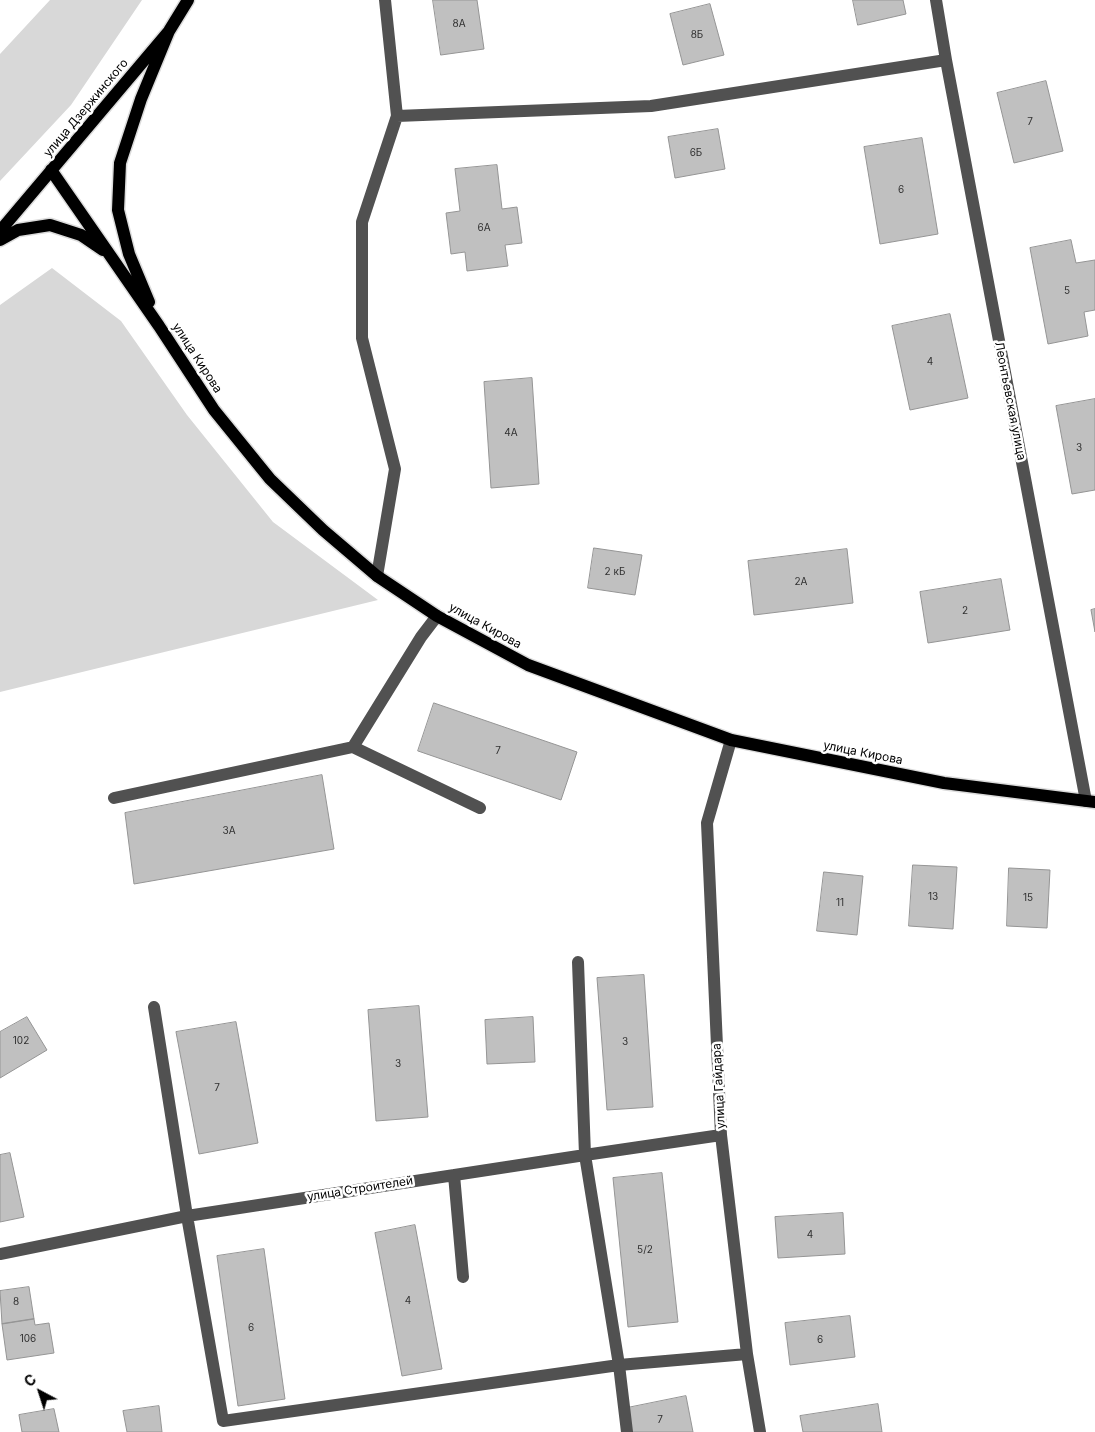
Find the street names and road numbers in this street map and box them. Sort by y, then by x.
street label: улица Дзержинского [41,56,131,160]
street label: улица Кирова [169,320,225,396]
street label: Леонтьевская улица [991,340,1029,462]
street label: улица Кирова [446,600,524,652]
street label: улица Кирова [822,738,904,768]
street label: улица Гайдара [710,1043,728,1129]
street label: улица Строителей [306,1174,414,1204]

